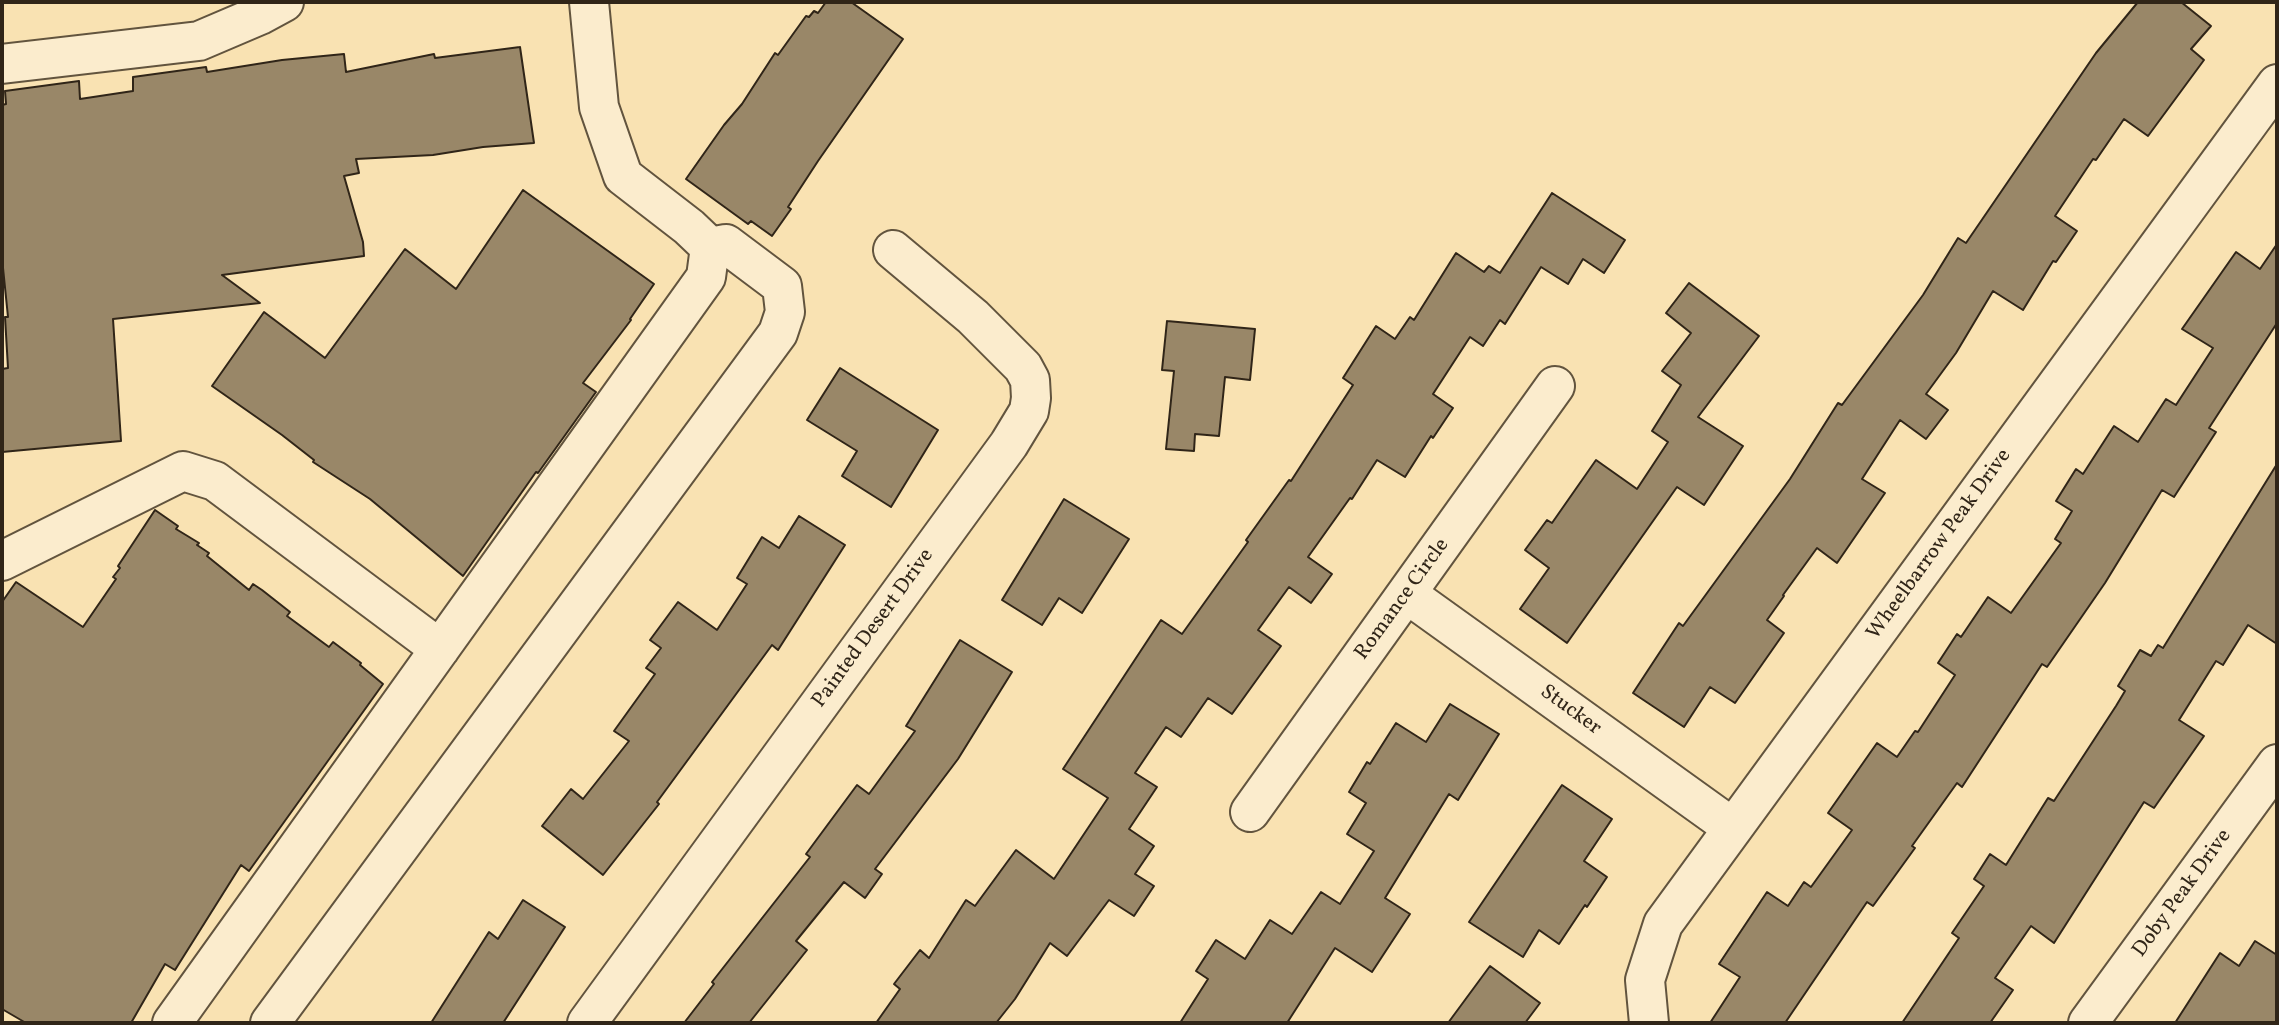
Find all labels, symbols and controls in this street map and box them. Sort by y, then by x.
street label: Wheelbarrow Peak Drive [1862,445,2018,645]
street label: Romance Circle [1350,534,1456,666]
street label: Painted Desert Drive [808,545,940,713]
street label: Stucker [1534,680,1606,742]
street label: Doby Peak Drive [2128,825,2238,963]

